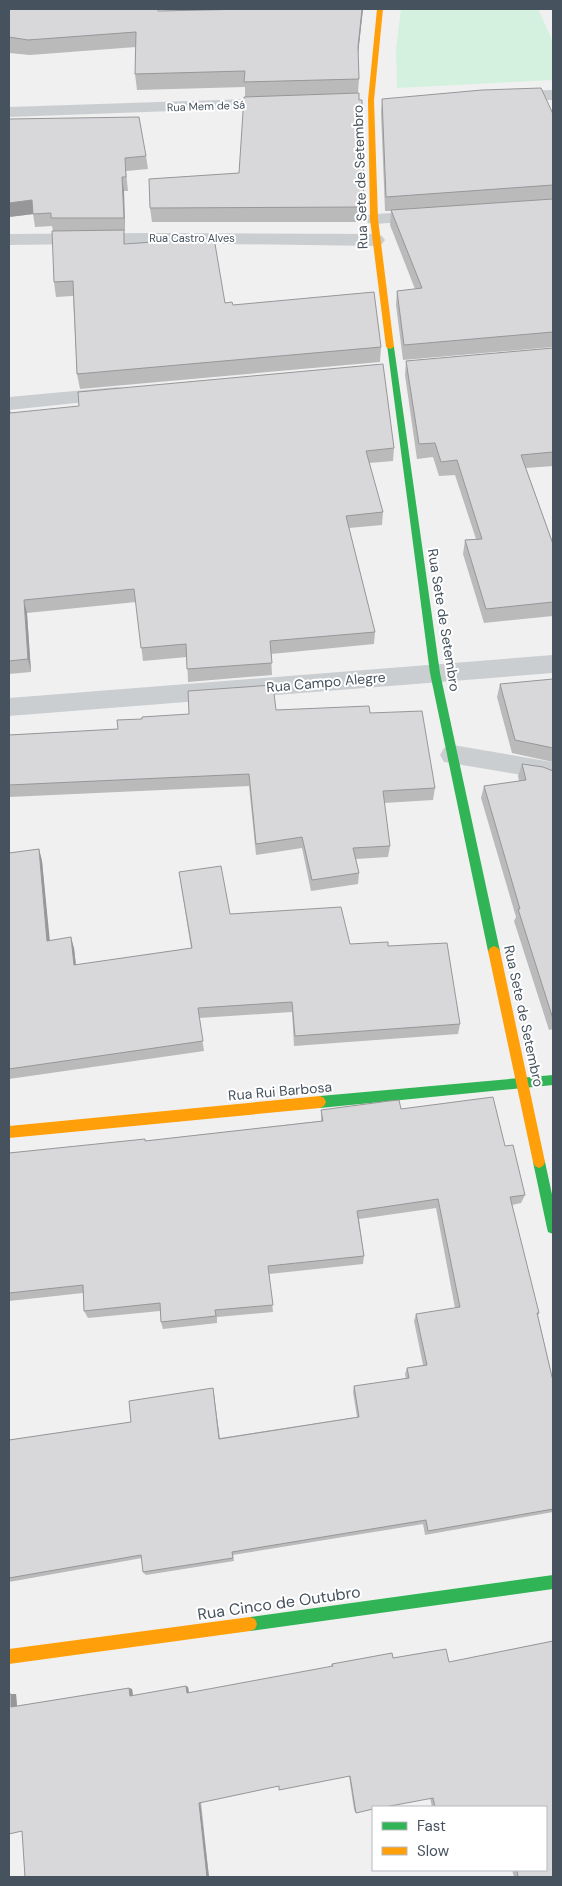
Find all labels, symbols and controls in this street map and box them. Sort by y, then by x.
street label: Rua Mem de Sá [167,98,245,114]
street label: Rua Sete de Setembro [348,104,372,250]
street label: Rua Castro Alves [149,231,235,245]
street label: Rua Sete de Setembro [424,547,464,693]
street label: Rua Campo Alegre [266,668,386,696]
street label: Rua Sete de Setembro [500,943,548,1089]
street label: Rua Rui Barbosa [227,1077,333,1105]
street label: Rua Cinco de Outubro [196,1581,362,1625]
legend [372,1806,547,1871]
text: Fast [417,1816,446,1836]
text: Slow [417,1841,450,1861]

